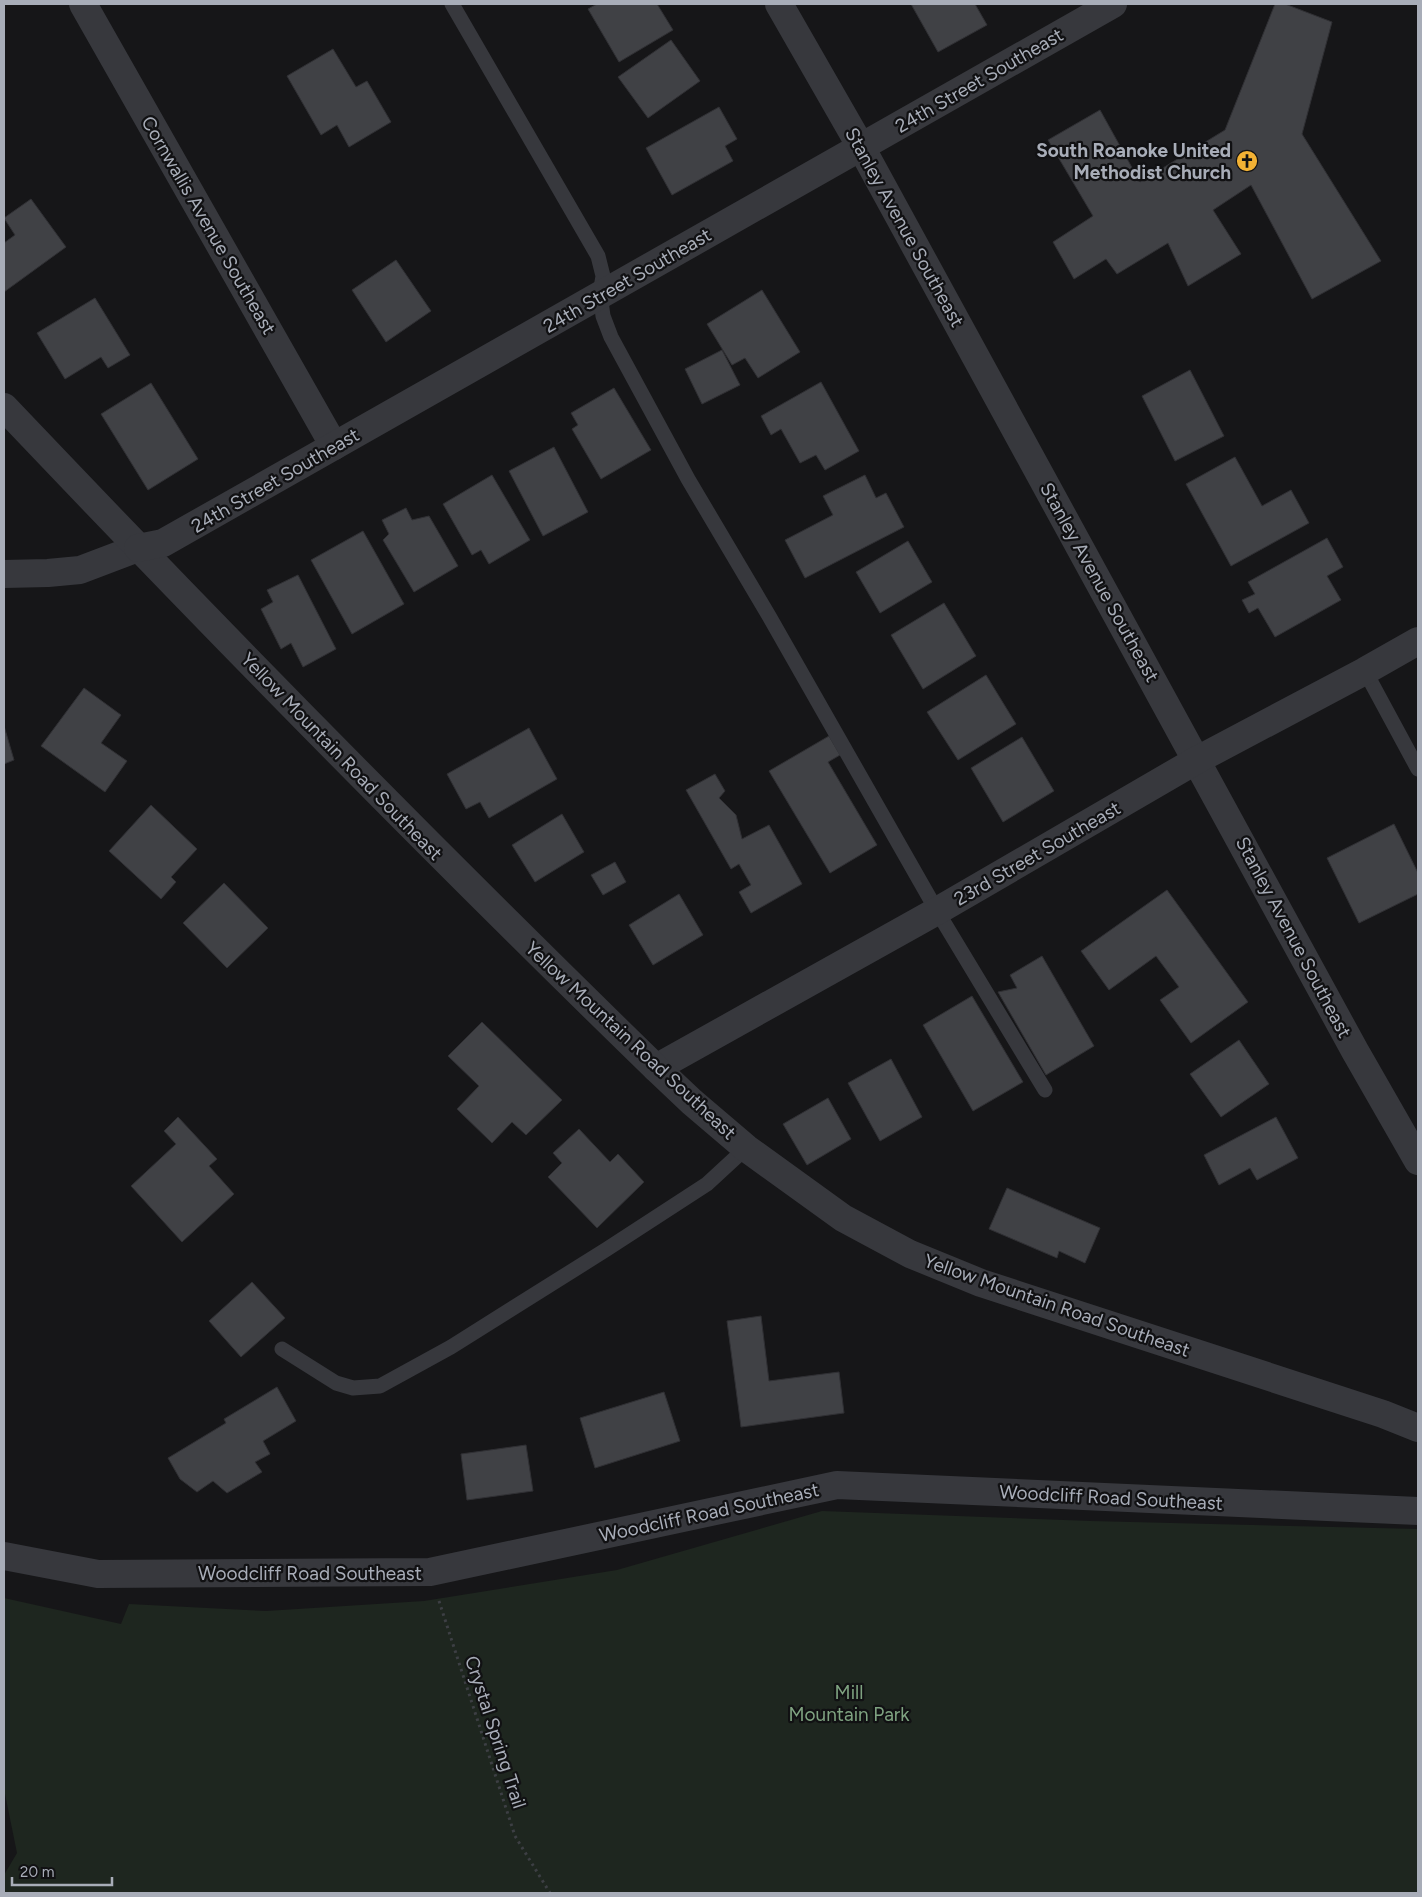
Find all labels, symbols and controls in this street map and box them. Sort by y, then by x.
street label: 24th Street Southeast [891,23,1067,138]
street label: Cornwallis Avenue Southeast [137,112,281,339]
street label: Stanley Avenue Southeast [840,124,969,331]
place label: South Roanoke United Methodist Church [1036,139,1231,184]
church icon: South Roanoke United Methodist Church [1235,149,1259,173]
street label: 24th Street Southeast [539,223,715,338]
street label: 24th Street Southeast [187,423,363,538]
street label: Stanley Avenue Southeast [1035,479,1164,686]
street label: Yellow Mountain Road Southeast [236,648,447,865]
street label: 23rd Street Southeast [950,796,1125,910]
street label: Stanley Avenue Southeast [1231,833,1356,1042]
street label: Yellow Mountain Road Southeast [520,937,741,1144]
street label: Yellow Mountain Road Southeast [921,1249,1193,1362]
street label: Woodcliff Road Southeast [597,1478,821,1547]
street label: Woodcliff Road Southeast [999,1480,1223,1515]
street label: Woodcliff Road Southeast [198,1562,422,1585]
street label: Crystal Spring Trail [460,1653,531,1811]
park label: Mill Mountain Park [789,1681,910,1726]
scale bar [12,1854,112,1886]
text: 20 m [20,1863,54,1881]

